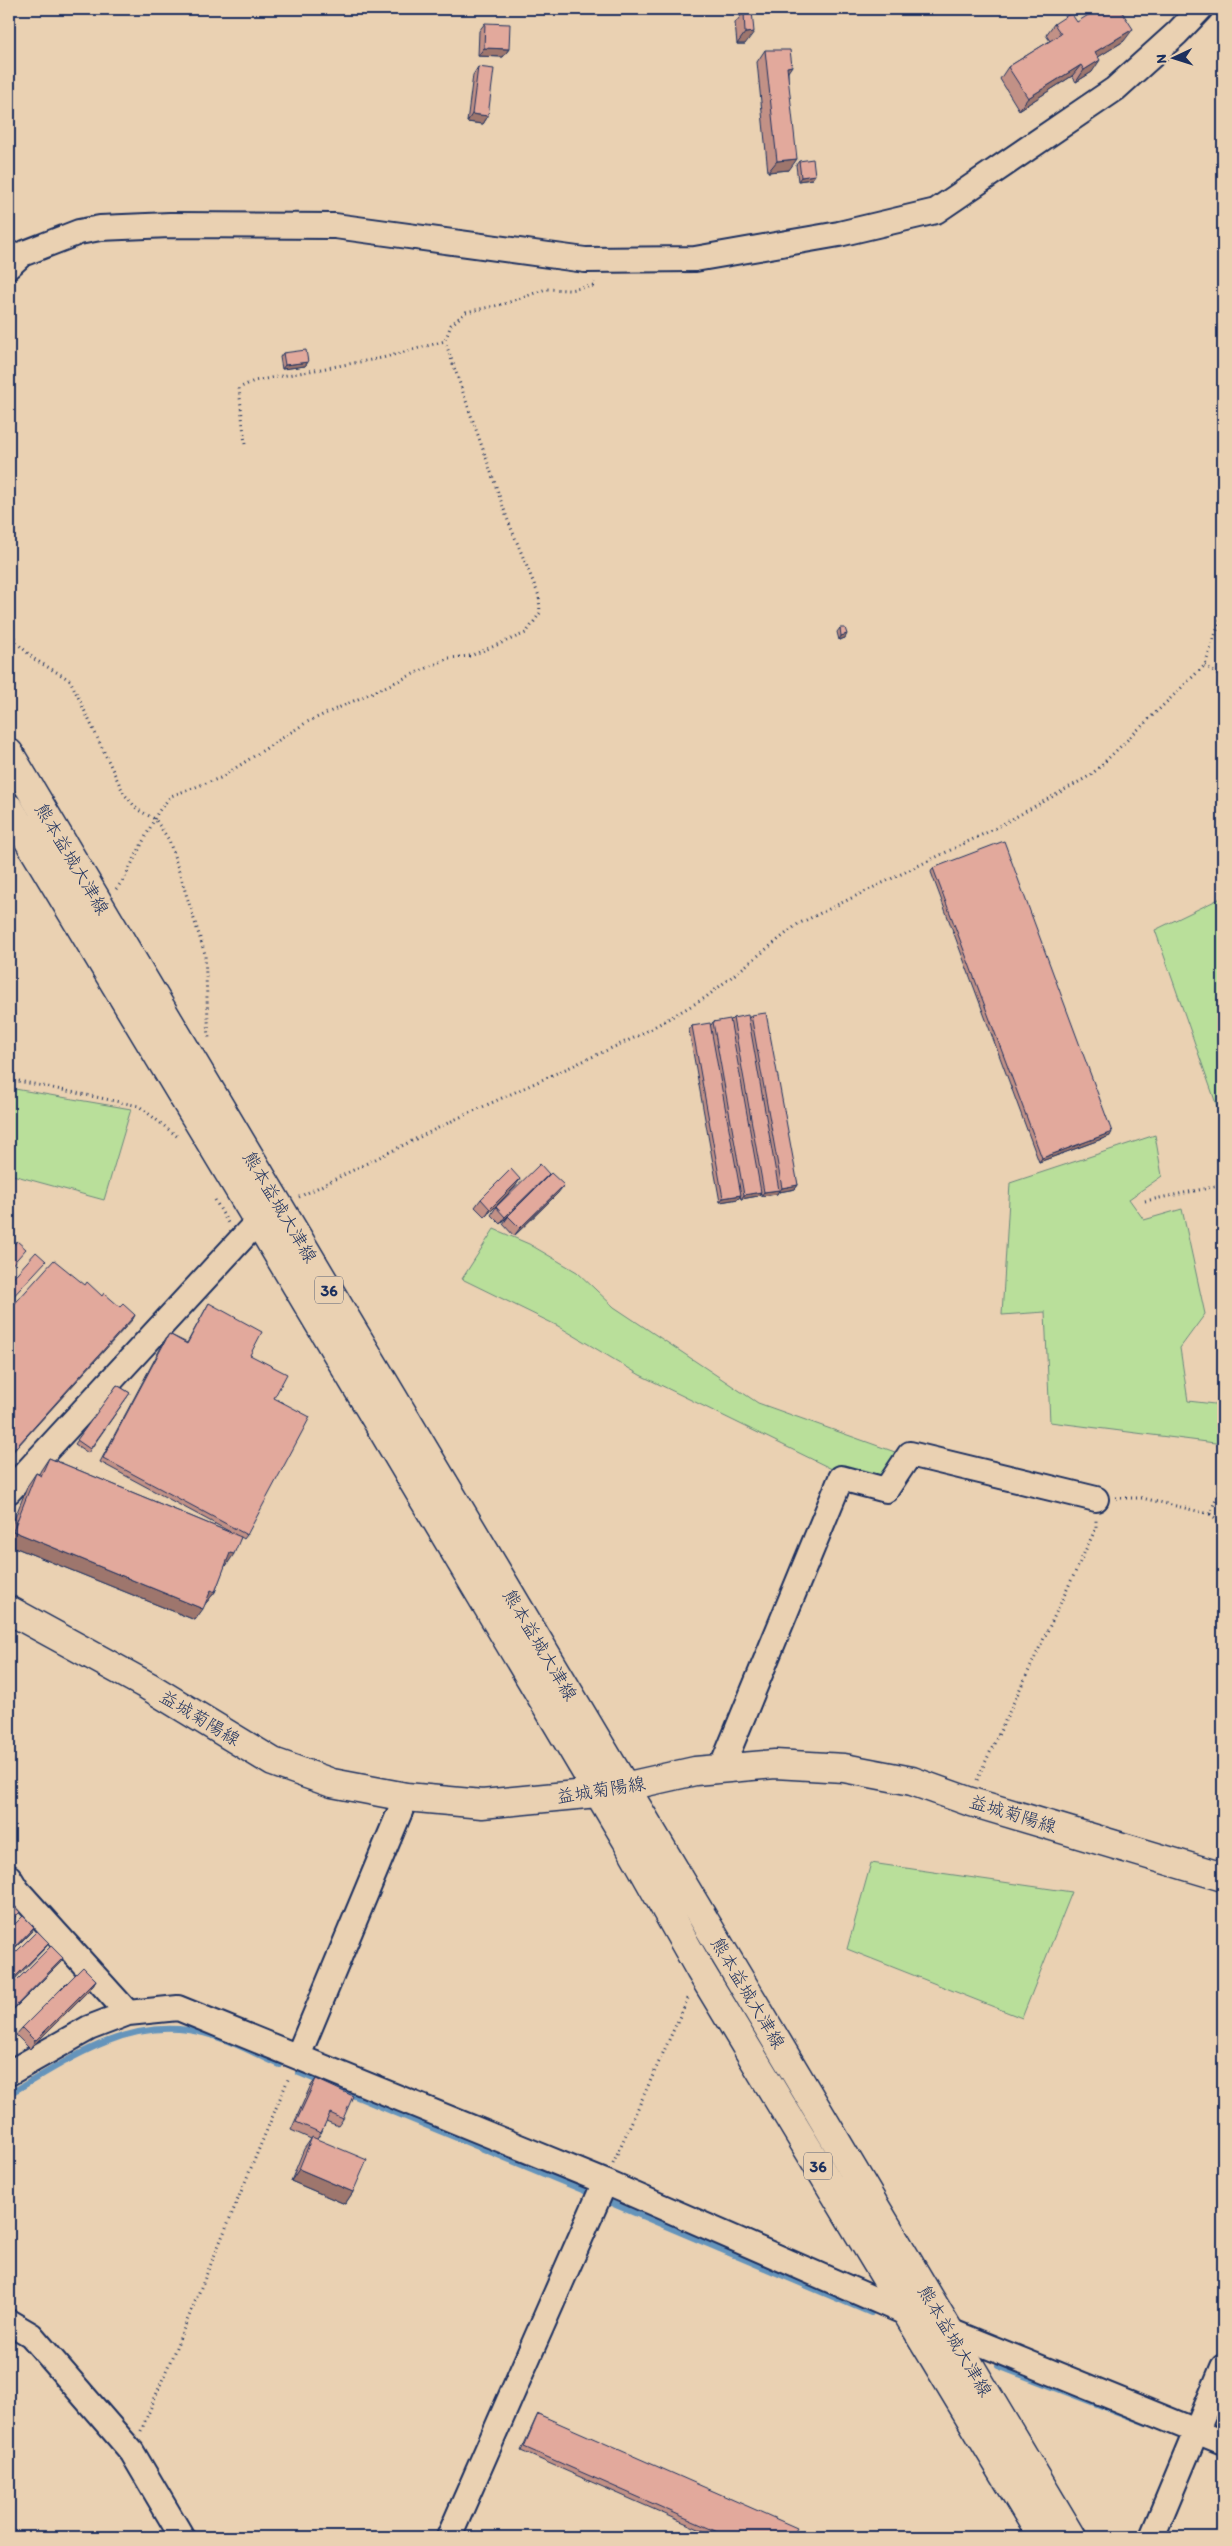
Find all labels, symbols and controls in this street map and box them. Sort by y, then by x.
north arrow [1150,32,1200,82]
text: N [1153,54,1170,64]
street label: 熊本益城大津線 [30,799,114,919]
street label: 熊本益城大津線 [238,1147,322,1267]
road number: 36 [315,1276,343,1304]
street label: 熊本益城大津線 [498,1585,582,1705]
street label: 益城菊陽線 [156,1685,244,1751]
street label: 益城菊陽線 [555,1772,647,1808]
street label: 益城菊陽線 [967,1790,1059,1838]
street label: 熊本益城大津線 [706,1933,790,2053]
road number: 36 [804,2152,832,2180]
street label: 熊本益城大津線 [913,2281,997,2401]

